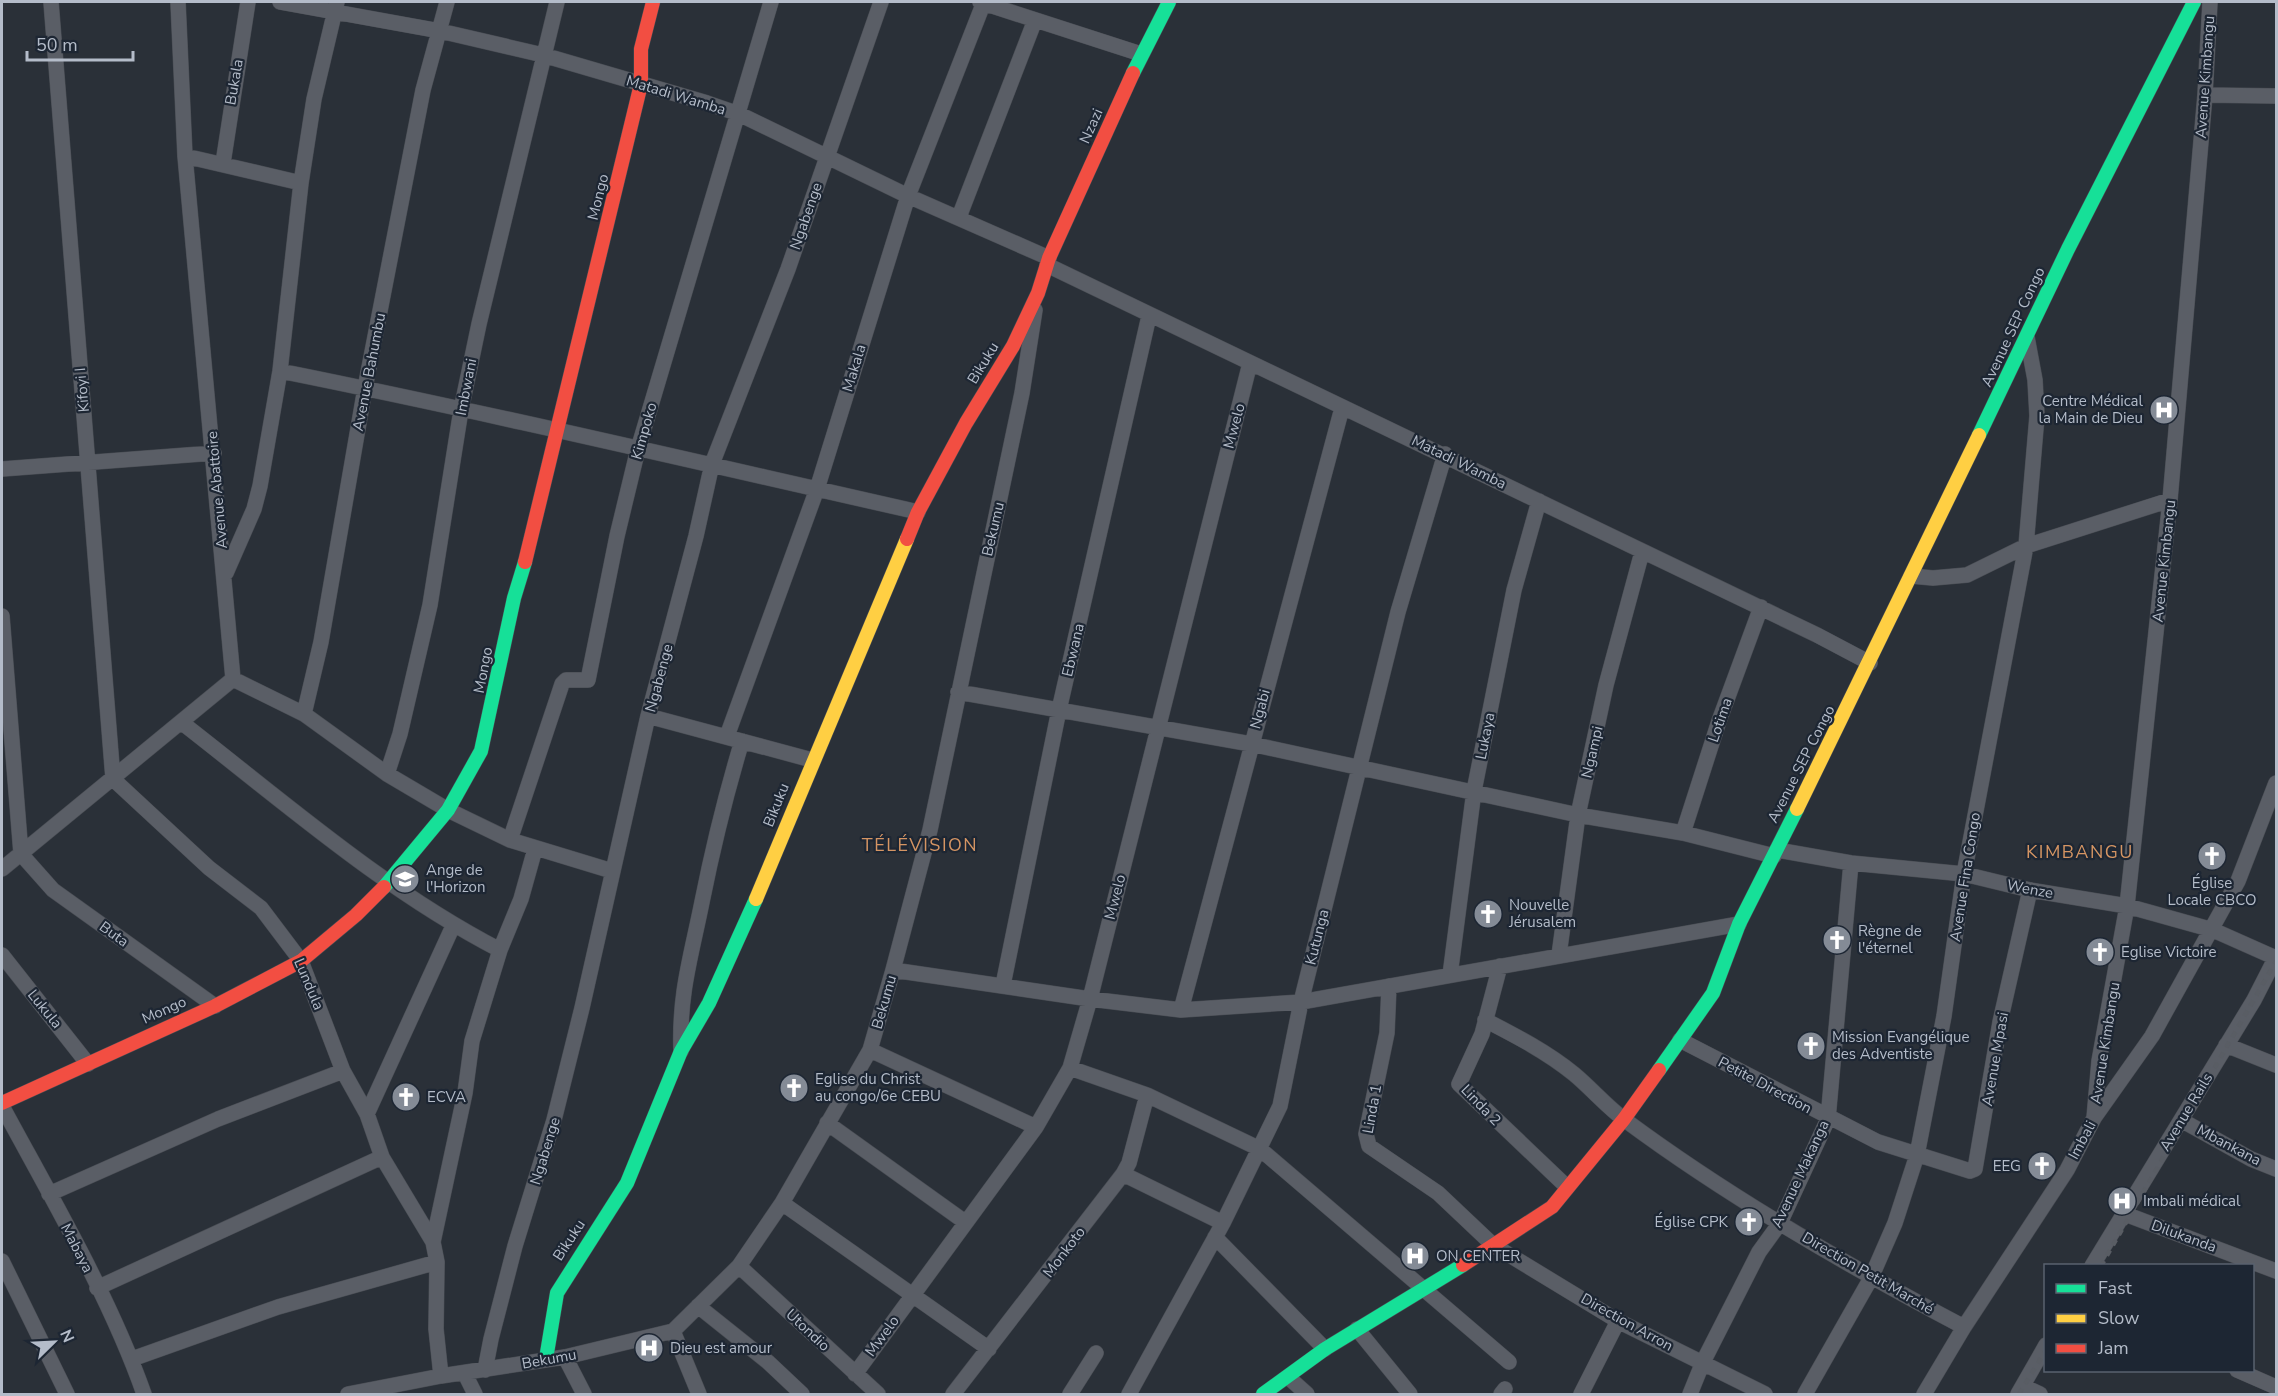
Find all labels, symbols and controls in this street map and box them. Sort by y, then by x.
street label: Avenue Kimbangu [2191,15,2219,139]
scale bar [27,24,134,62]
text: 50 m [36,33,78,57]
street label: Bukala [220,57,248,107]
street label: Matadi Wamba [624,70,728,120]
street label: Nzazi [1074,105,1108,147]
street label: Mongo [583,172,613,222]
street label: Ngabenge [785,180,827,252]
street label: Avenue SEP Congo [1977,264,2049,390]
street label: Avenue Bahumbu [348,311,390,433]
street label: Bikuku [963,338,1003,388]
street label: Makala [837,342,871,394]
street label: Imbwani [451,357,481,417]
street label: Kifoyi I [70,367,94,413]
place label: Centre Médical la Main de Dieu [2039,391,2144,428]
hospital icon: Centre Médical la Main de Dieu [2148,394,2180,426]
street label: Kimpoko [626,400,662,462]
street label: Mwelo [1218,401,1250,451]
street label: Avenue Abattoire [202,430,232,550]
street label: Matadi Wamba [1408,430,1510,494]
street label: Avenue Kimbangu [2148,499,2180,623]
street label: Bekumu [977,500,1009,558]
street label: Ebwana [1057,621,1089,679]
street label: Ngabenge [640,642,678,714]
street label: Mongo [469,645,497,695]
street label: Ngabi [1245,687,1275,731]
street label: Lotima [1703,695,1737,745]
street label: Avenue SEP Congo [1763,702,1839,826]
street label: Lukaya [1471,711,1499,761]
street label: Ngampi [1576,724,1608,780]
street label: Bikuku [758,780,794,830]
street label: Avenue Fina Congo [1945,811,1985,943]
district label: TÉLÉVISION [862,833,978,857]
district label: KIMBANGU [2026,840,2134,864]
church icon: Église Locale CBCO [2196,840,2228,872]
place label: Ange de l'Horizon [426,860,485,897]
school or university icon: Ange de l'Horizon [389,863,421,895]
street label: Mwelo [1100,872,1130,922]
place label: Église Locale CBCO [2168,873,2256,910]
street label: Wenze [2005,875,2055,903]
place label: Nouvelle Jérusalem [1508,895,1576,932]
church icon: Nouvelle Jérusalem [1472,898,1504,930]
street label: Kutunga [1300,907,1334,967]
street label: Buta [95,917,133,951]
place label: Règne de l'éternel [1858,921,1922,958]
church icon: Règne de l'éternel [1821,924,1853,956]
church icon: Eglise Victoire [2084,936,2116,968]
place label: Eglise Victoire [2121,942,2216,962]
street label: Lundula [289,955,329,1013]
street label: Bekumu [867,973,901,1031]
street label: Avenue Kimbangu [2085,981,2125,1105]
street label: Lukula [23,985,67,1033]
street label: Mongo [139,991,189,1029]
street label: Avenue Mpasi [1977,1010,2013,1108]
place label: Mission Evangélique des Adventiste [1832,1027,1969,1064]
church icon: Mission Evangélique des Adventiste [1795,1030,1827,1062]
street label: Petite Direction [1715,1052,1815,1118]
place label: Eglise du Christ au congo/6e CEBU [815,1069,941,1106]
street label: Avenue Rails [2155,1069,2217,1155]
church icon: Eglise du Christ au congo/6e CEBU [778,1072,810,1104]
street label: Linda 2 [1457,1080,1505,1130]
church icon: ECVA [390,1081,422,1113]
street label: Linda 1 [1358,1083,1386,1135]
place label: ECVA [427,1087,466,1107]
street label: Ngabenge [525,1115,565,1187]
street label: Avenue Makanga [1766,1117,1834,1231]
street label: Imbali [2063,1117,2101,1163]
street label: Mbankana [2193,1120,2265,1170]
church icon: EEG [2026,1150,2058,1182]
place label: EEG [1993,1156,2021,1176]
hospital icon: Imbali médical [2106,1185,2138,1217]
place label: Imbali médical [2143,1191,2241,1211]
church icon: Église CPK [1733,1206,1765,1238]
place label: Église CPK [1655,1212,1729,1232]
street label: Bikuku [548,1215,590,1265]
street label: Dilukanda [2149,1215,2219,1257]
street label: Mabaya [56,1220,98,1276]
street label: Monkoto [1038,1223,1090,1281]
street label: Direction Petit Marché [1799,1227,1937,1319]
hospital icon: ON CENTER [1399,1240,1431,1272]
place label: ON CENTER [1436,1246,1520,1266]
legend [2044,1264,2254,1372]
text: Fast [2098,1276,2133,1300]
street label: Direction Arron [1577,1288,1677,1356]
street label: Utondio [782,1304,834,1356]
text: Slow [2098,1306,2139,1330]
north arrow [24,1312,84,1372]
street label: Mwelo [860,1312,904,1360]
text: N [54,1326,79,1346]
hospital icon: Dieu est amour [633,1332,665,1364]
text: Jam [2097,1336,2129,1360]
place label: Dieu est amour [670,1338,773,1358]
street label: Bekumu [520,1344,578,1374]

